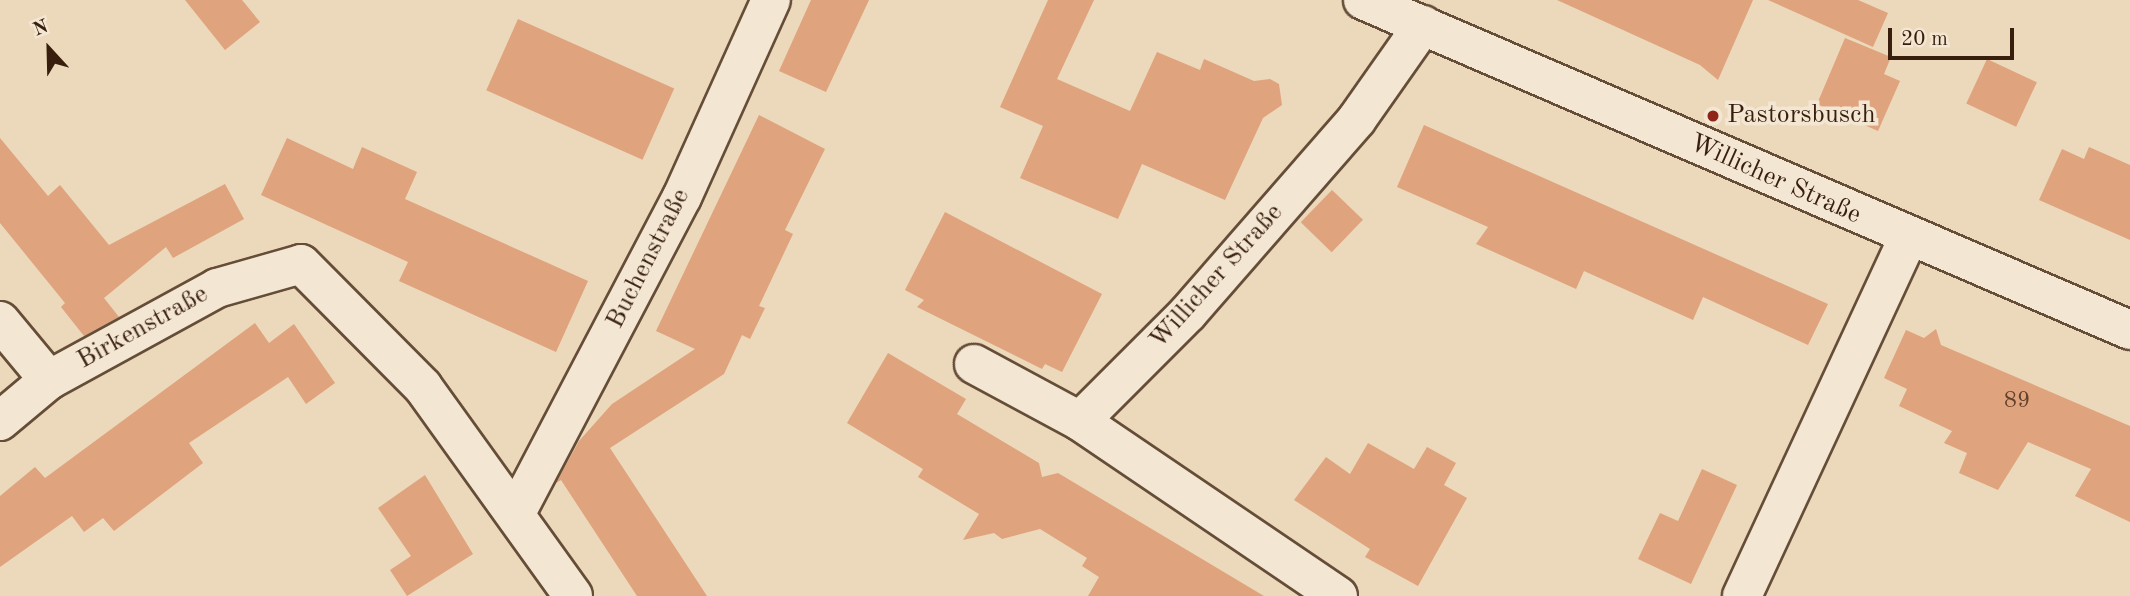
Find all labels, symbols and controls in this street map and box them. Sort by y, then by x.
north arrow [14,14,84,84]
scale bar [1892,14,2018,58]
text: N [31,18,51,41]
text: 20 m [1901,29,1948,50]
place label: Pastorsbusch [1727,100,1876,132]
marker: Pastorsbusch [1705,108,1721,124]
street label: Willicher Straße [1684,128,1866,232]
street label: Buchenstraße [600,184,698,334]
street label: Willicher Straße [1144,198,1290,356]
street label: Birkenstraße [72,279,214,377]
house number: 89 [2004,387,2030,415]

